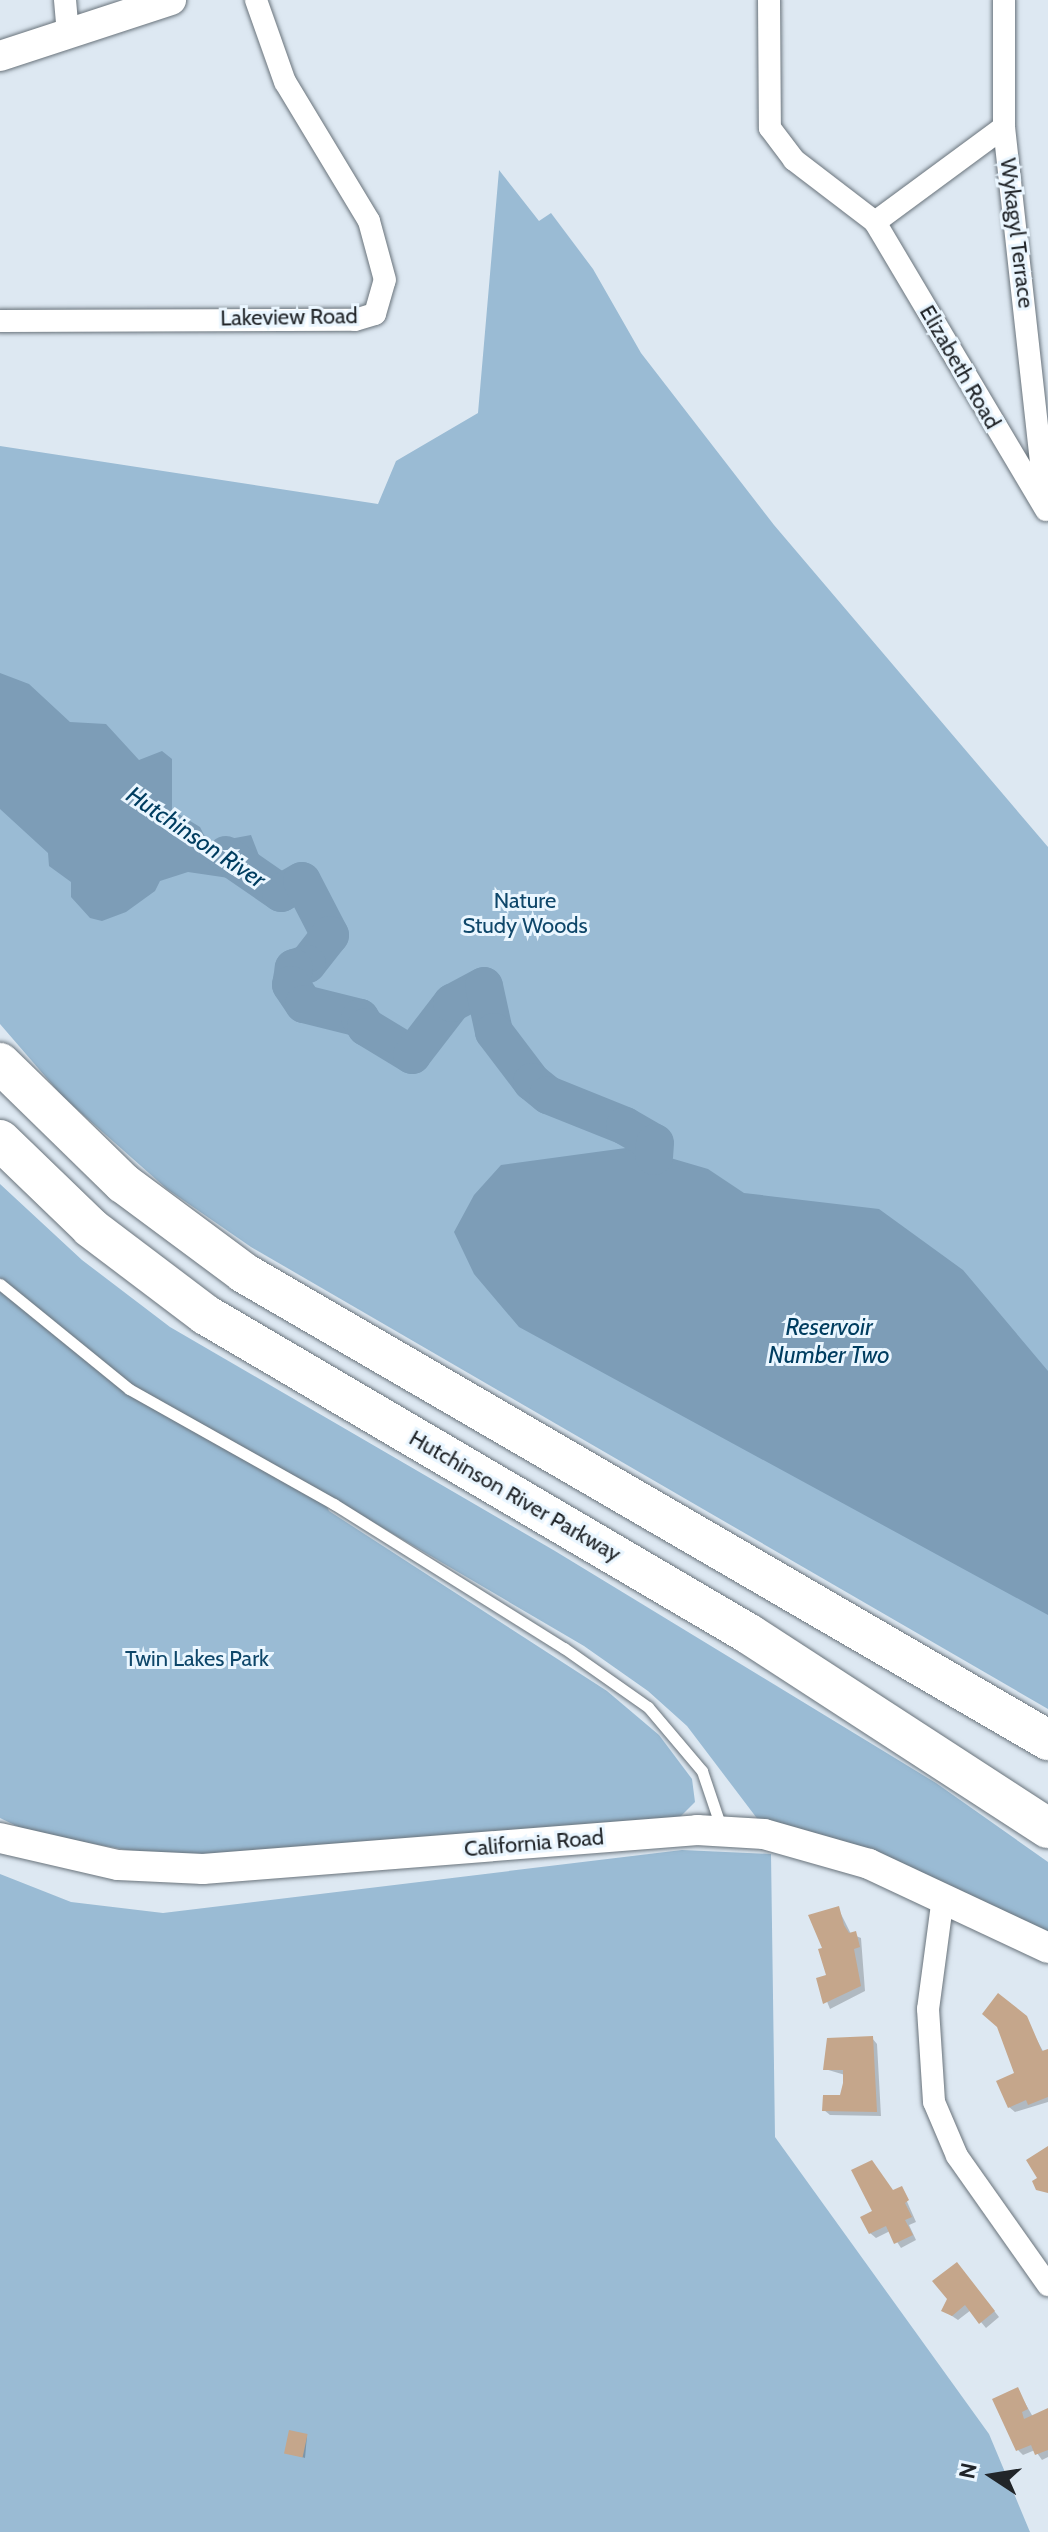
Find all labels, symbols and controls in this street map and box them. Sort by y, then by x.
street label: Wykagyl Terrace [995,156,1039,310]
street label: Elizabeth Road [914,300,1006,434]
street label: Lakeview Road [220,303,358,331]
water label: Hutchinson River [121,780,271,894]
park label: Nature Study Woods [462,887,588,938]
water label: Reservoir Number Two [768,1313,890,1369]
street label: Hutchinson River Parkway [405,1425,625,1567]
park label: Twin Lakes Park [125,1646,269,1672]
street label: California Road [463,1824,605,1862]
north arrow [952,2436,1032,2516]
text: N [953,2460,983,2481]

